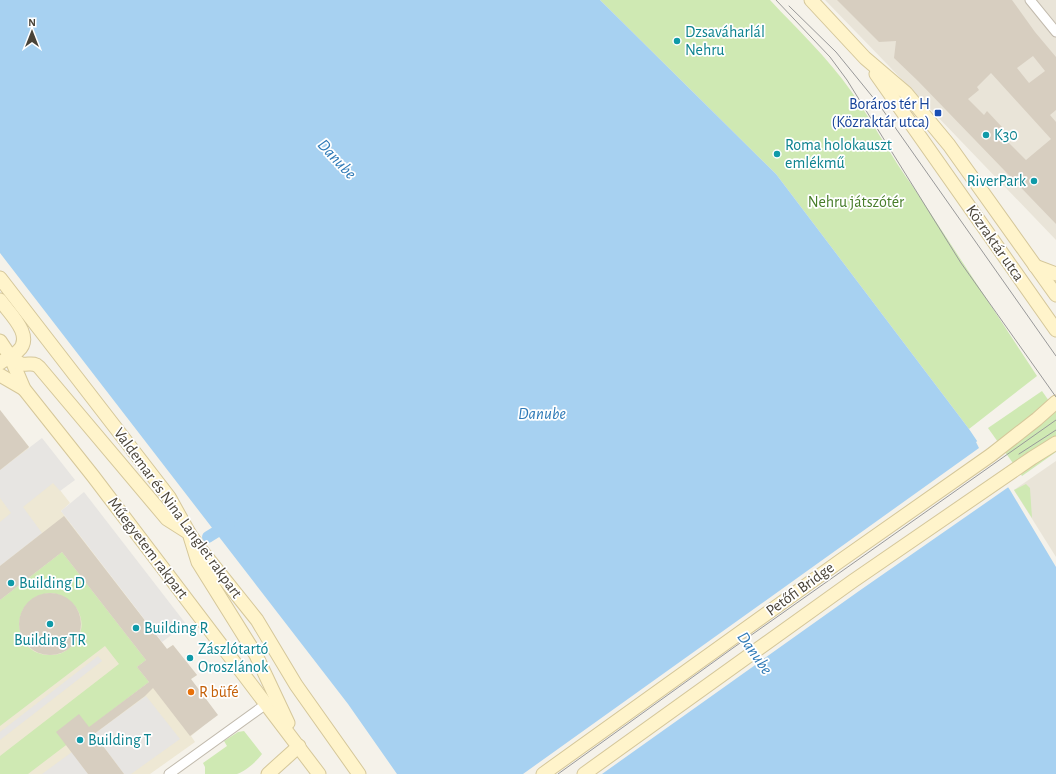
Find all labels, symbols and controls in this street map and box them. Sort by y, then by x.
north arrow [12,12,52,52]
text: N [28,17,36,28]
place label: Dzsaváharlál Nehru [685,24,765,58]
marker: Dzsaváharlál Nehru [672,36,682,46]
place label: Boráros tér H (Közraktár utca) [832,96,930,130]
marker: Boráros tér H (Közraktár utca) [933,108,943,118]
place label: K30 [994,127,1018,143]
marker: K30 [981,130,991,140]
water label: Danube [314,136,360,182]
place label: Roma holokauszt emlékmű [785,137,892,171]
marker: Roma holokauszt emlékmű [772,149,782,159]
place label: RiverPark [967,173,1027,189]
marker: RiverPark [1029,176,1039,186]
park label: Nehru játszótér [808,194,905,211]
street label: Közraktár utca [963,202,1027,284]
water label: Danube [518,405,566,422]
street label: Valdemar és Nina Langlet rakpart [111,425,245,601]
street label: Műegyetem rakpart [104,494,191,602]
street label: Petőfi Bridge [763,559,837,619]
place label: Building D [19,575,85,591]
marker: Building D [6,578,16,588]
marker: Building TR [45,619,55,629]
place label: Building R [144,620,208,636]
marker: Building R [131,623,141,633]
water label: Danube [734,629,776,677]
place label: Building TR [14,632,86,648]
place label: Zászlótartó Oroszlánok [198,641,269,675]
marker: Zászlótartó Oroszlánok [185,653,195,663]
place label: R büfé [199,684,239,700]
marker: R büfé [186,687,196,697]
place label: Building T [88,732,151,748]
marker: Building T [75,735,85,745]

